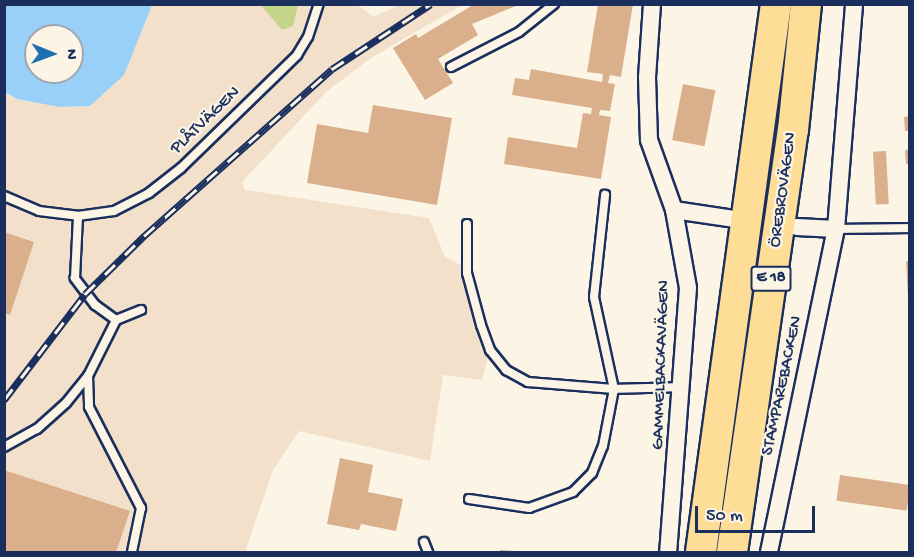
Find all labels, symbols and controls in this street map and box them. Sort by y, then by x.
north arrow [24,24,84,84]
text: N [61,49,80,60]
street label: PLÅTVÄGEN [166,82,246,160]
street label: ÖREBROVÄGEN [765,131,803,249]
road number: E 18 [750,266,792,292]
street label: GAMMELBACKAVÄGEN [648,280,676,450]
street label: STAMPAREBACKEN [758,314,808,458]
scale bar [698,494,818,532]
text: 50 m [706,506,743,527]

